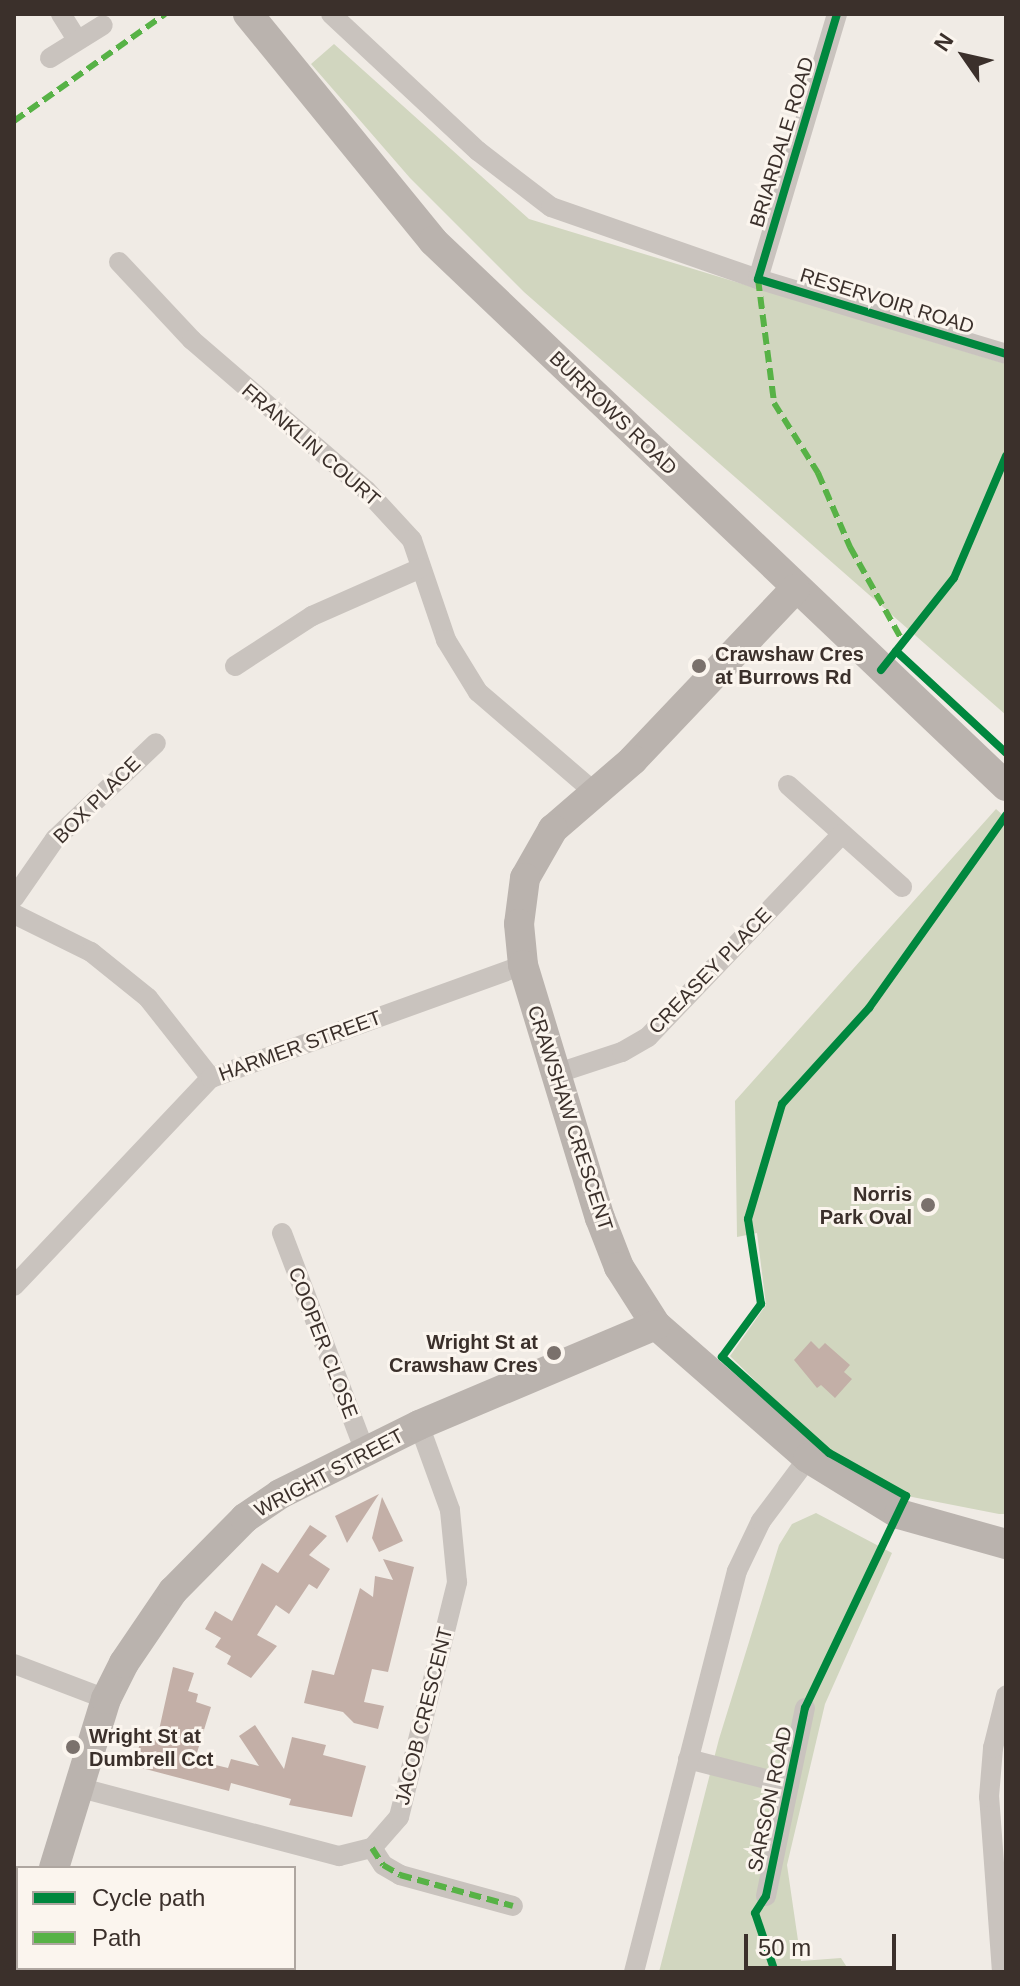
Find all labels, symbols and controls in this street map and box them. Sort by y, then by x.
north arrow [924,16,1004,96]
text: N [929,29,958,56]
street label: BRIARDALE ROAD [745,54,819,230]
street label: RESERVOIR ROAD [797,263,977,339]
street label: BURROWS ROAD [544,346,682,480]
street label: FRANKLIN COURT [237,378,385,512]
place label: Crawshaw Cres at Burrows Rd [715,642,864,689]
marker: Crawshaw Cres at Burrows Rd [690,657,708,675]
street label: BOX PLACE [48,751,146,849]
street label: CREASEY PLACE [643,903,777,1039]
street label: CRAWSHAW CRESCENT [522,1002,618,1234]
street label: HARMER STREET [215,1005,385,1087]
place label: Norris Park Oval [820,1182,912,1229]
marker: Norris Park Oval [919,1196,937,1214]
street label: COOPER CLOSE [283,1264,363,1422]
place label: Wright St at Crawshaw Cres [389,1330,538,1377]
marker: Wright St at Crawshaw Cres [545,1344,563,1362]
street label: WRIGHT STREET [250,1424,408,1522]
street label: JACOB CRESCENT [390,1625,458,1807]
place label: Wright St at Dumbrell Cct [89,1724,213,1771]
street label: SARSON ROAD [743,1724,797,1874]
marker: Wright St at Dumbrell Cct [64,1738,82,1756]
legend [16,1866,296,1970]
text: Cycle path [92,1884,205,1911]
scale bar [748,1918,900,1968]
text: Path [92,1924,141,1951]
text: 50 m [758,1934,811,1961]

